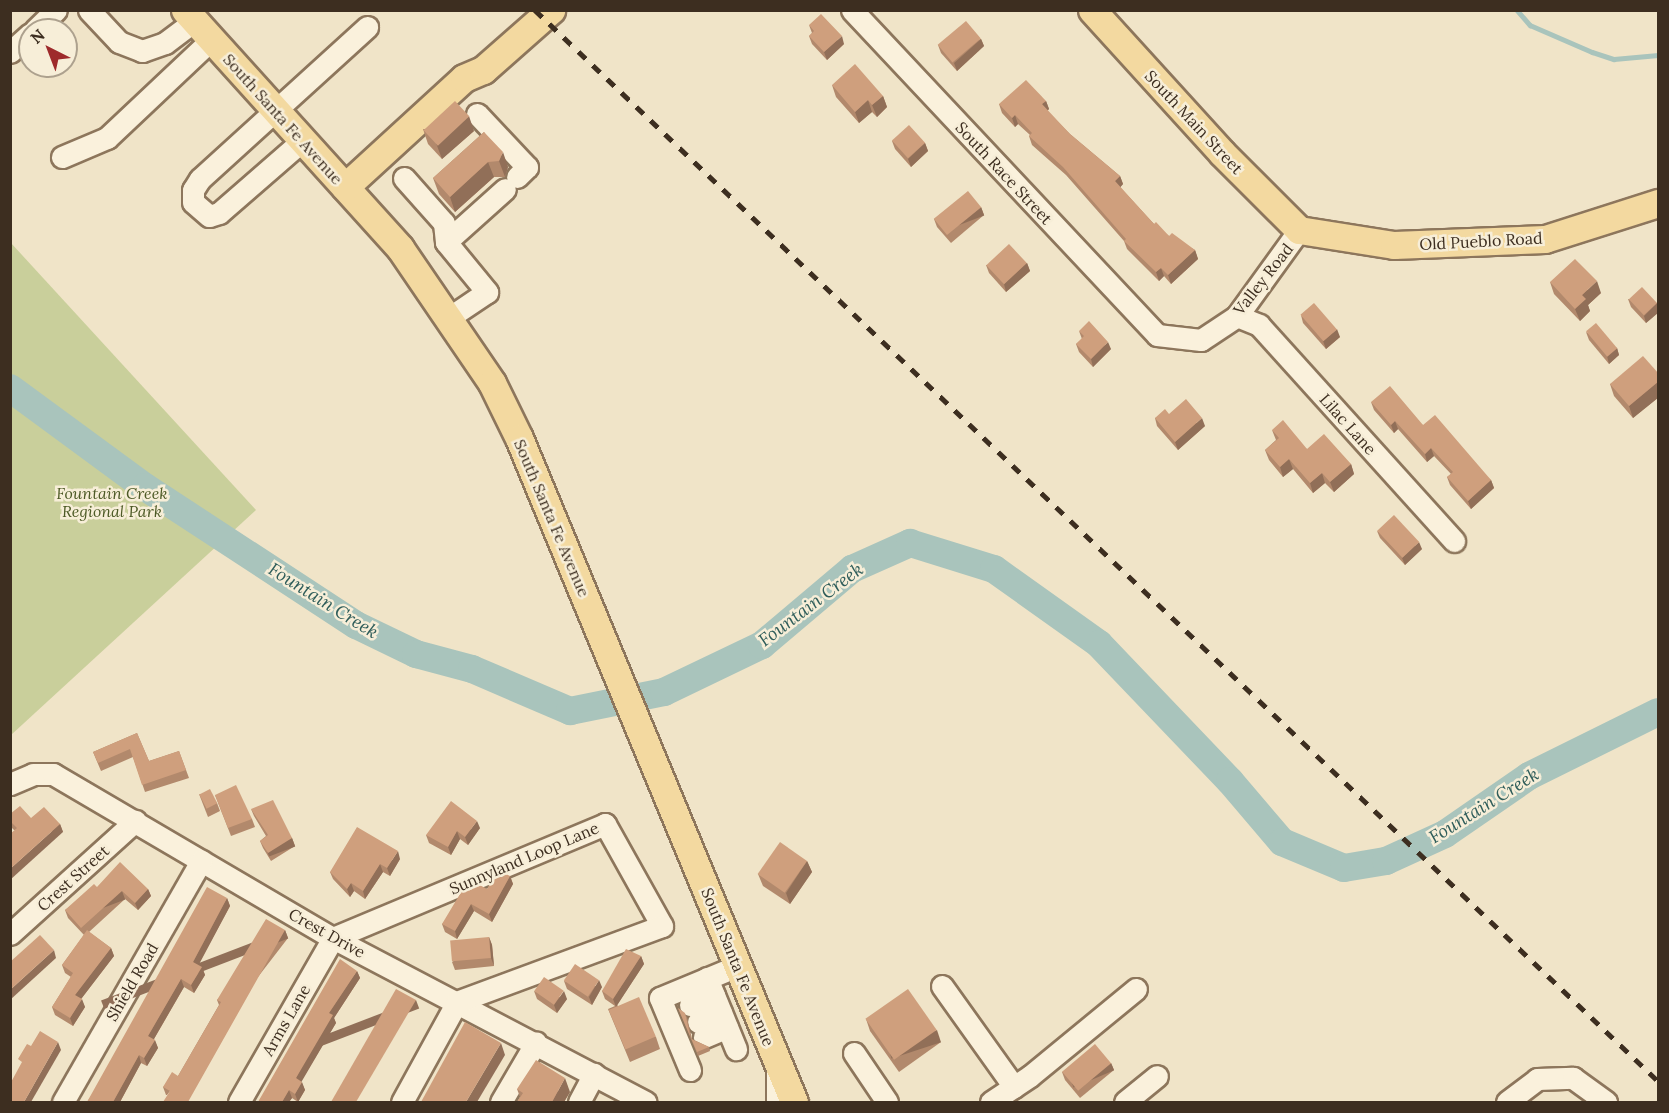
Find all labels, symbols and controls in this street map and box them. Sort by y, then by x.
north arrow [18,18,78,78]
text: N [26,25,49,48]
street label: South Santa Fe Avenue [219,50,347,188]
street label: South Main Street [1141,66,1247,178]
street label: South Race Street [952,118,1056,228]
street label: Old Pueblo Road [1419,228,1543,254]
street label: Valley Road [1229,239,1297,319]
street label: Lilac Lane [1316,390,1380,458]
street label: South Santa Fe Avenue [510,436,594,600]
park label: Fountain Creek Regional Park [56,483,168,521]
water label: Fountain Creek [264,559,382,643]
water label: Fountain Creek [754,559,868,651]
water label: Fountain Creek [1425,764,1543,848]
street label: Sunnyland Loop Lane [446,818,602,898]
street label: Crest Street [33,841,113,915]
street label: South Santa Fe Avenue [697,885,779,1049]
street label: Crest Drive [285,904,369,962]
street label: Shield Road [102,939,162,1025]
street label: Arms Lane [258,981,314,1059]

